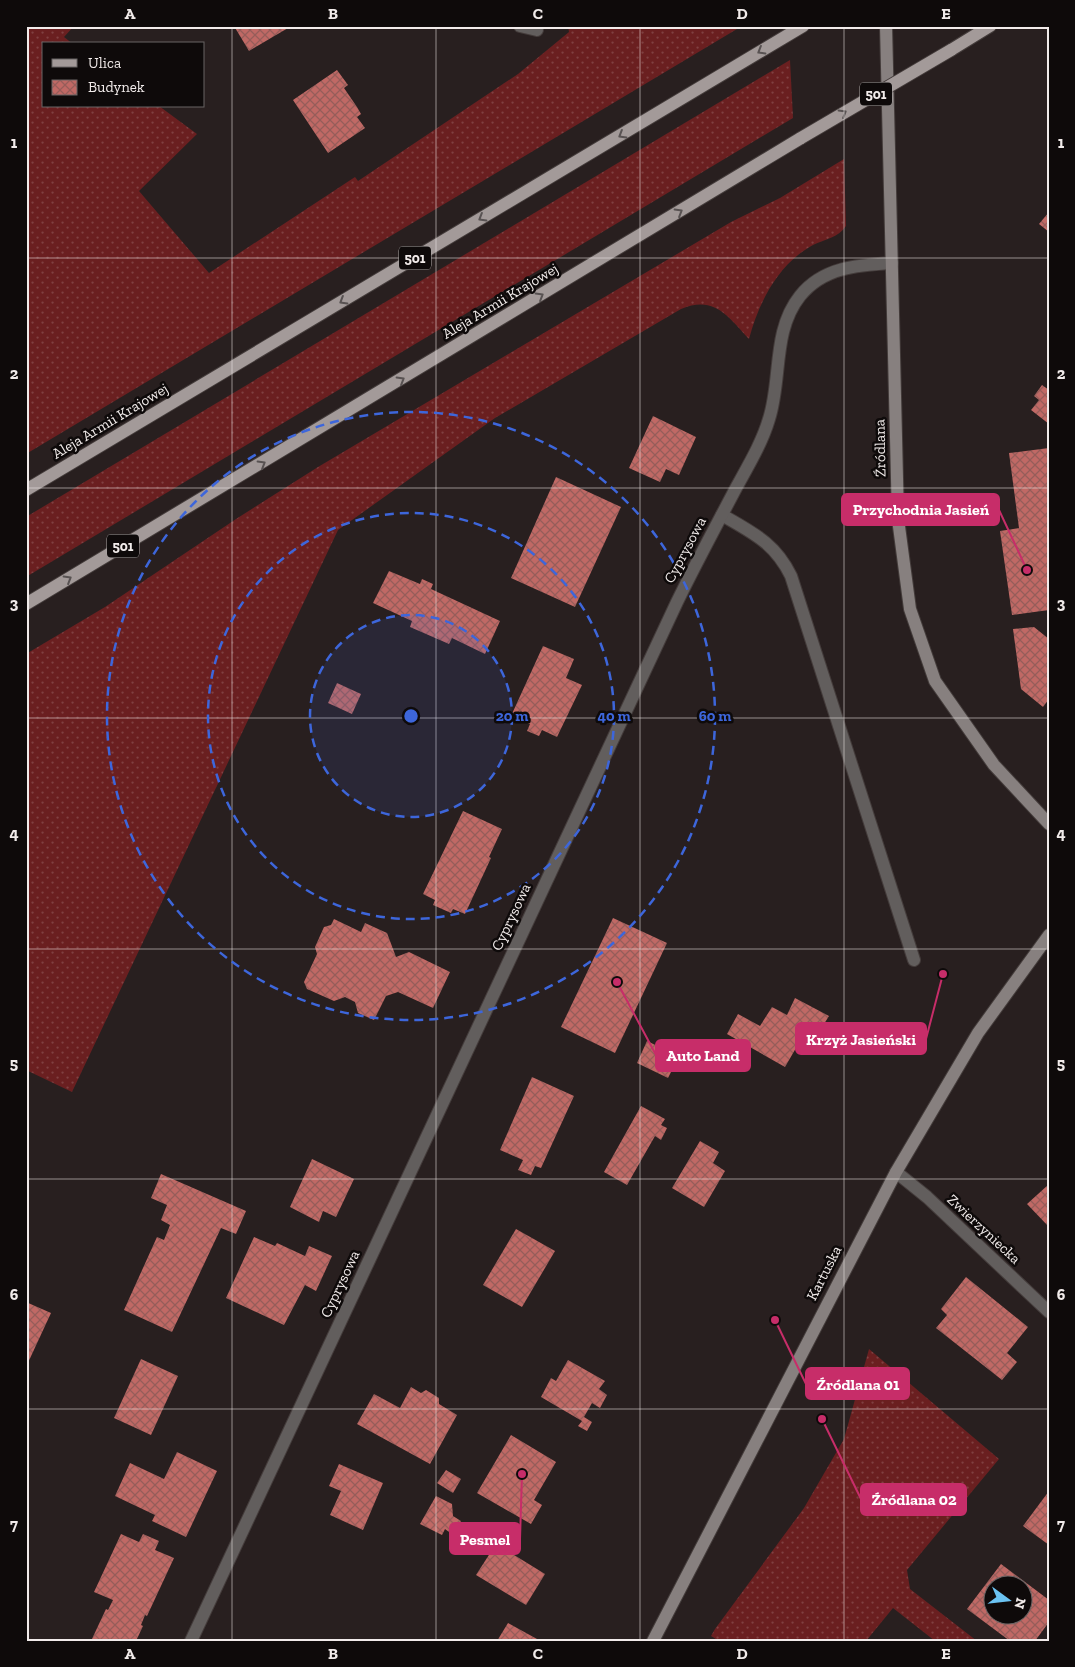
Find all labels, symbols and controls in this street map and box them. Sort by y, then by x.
text: A [125,4,136,23]
text: B [328,4,338,23]
text: C [533,4,543,23]
text: D [736,4,748,23]
text: E [941,4,951,23]
legend [42,42,205,108]
one-way arrow [758,45,767,55]
text: Ulica [88,54,121,72]
text: Budynek [88,78,145,96]
road number: 501 [860,82,892,106]
one-way arrow [837,110,846,120]
one-way arrow [618,128,627,138]
text: 1 [11,133,18,152]
text: 1 [1058,133,1065,152]
one-way arrow [674,208,683,218]
one-way arrow [479,211,488,221]
road number: 501 [399,247,431,270]
street label: Aleja Armii Krajowej [439,259,561,343]
one-way arrow [535,292,544,302]
one-way arrow [339,295,348,305]
text: 2 [10,364,19,383]
text: 2 [1057,364,1066,383]
one-way arrow [396,376,405,386]
street label: Aleja Armii Krajowej [49,379,171,463]
street label: Źródlana [870,419,890,477]
one-way arrow [257,460,266,470]
callout: Przychodnia Jasień [842,494,999,525]
text: Przychodnia Jasień [853,500,990,519]
street label: Cyprysowa [660,514,710,586]
road number: 501 [107,534,139,558]
one-way arrow [63,575,72,585]
text: 3 [10,594,19,613]
text: 3 [1057,594,1066,613]
centre of rings [402,707,420,725]
text: 20 m [496,707,528,725]
text: 40 m [597,707,631,725]
text: 60 m [699,707,731,725]
text: 4 [9,824,19,843]
text: 4 [1056,824,1066,843]
street label: Cyprysowa [488,880,534,954]
callout: Krzyż Jasieński [796,1023,926,1054]
text: Krzyż Jasieński [806,1030,916,1049]
callout: Auto Land [656,1040,750,1071]
text: Auto Land [666,1046,740,1065]
text: 5 [10,1054,18,1073]
text: 5 [1057,1054,1065,1073]
street label: Zwierzyniecka [944,1190,1024,1268]
street label: Kartuska [803,1243,845,1303]
street label: Cyprysowa [317,1247,363,1321]
text: 6 [10,1285,19,1304]
text: 6 [1057,1285,1066,1304]
callout: Źródlana 01 [806,1368,909,1399]
text: Źródlana 01 [817,1375,900,1394]
callout: Źródlana 02 [861,1484,966,1515]
text: Źródlana 02 [872,1490,957,1509]
text: 7 [10,1515,18,1534]
text: 7 [1057,1515,1065,1534]
callout: Pesmel [450,1523,520,1554]
text: Pesmel [460,1530,511,1549]
north arrow [982,1574,1032,1624]
text: N [1010,1596,1030,1611]
text: A [125,1644,136,1663]
text: B [328,1644,338,1663]
text: C [533,1644,543,1663]
text: D [736,1644,748,1663]
text: E [941,1644,951,1663]

